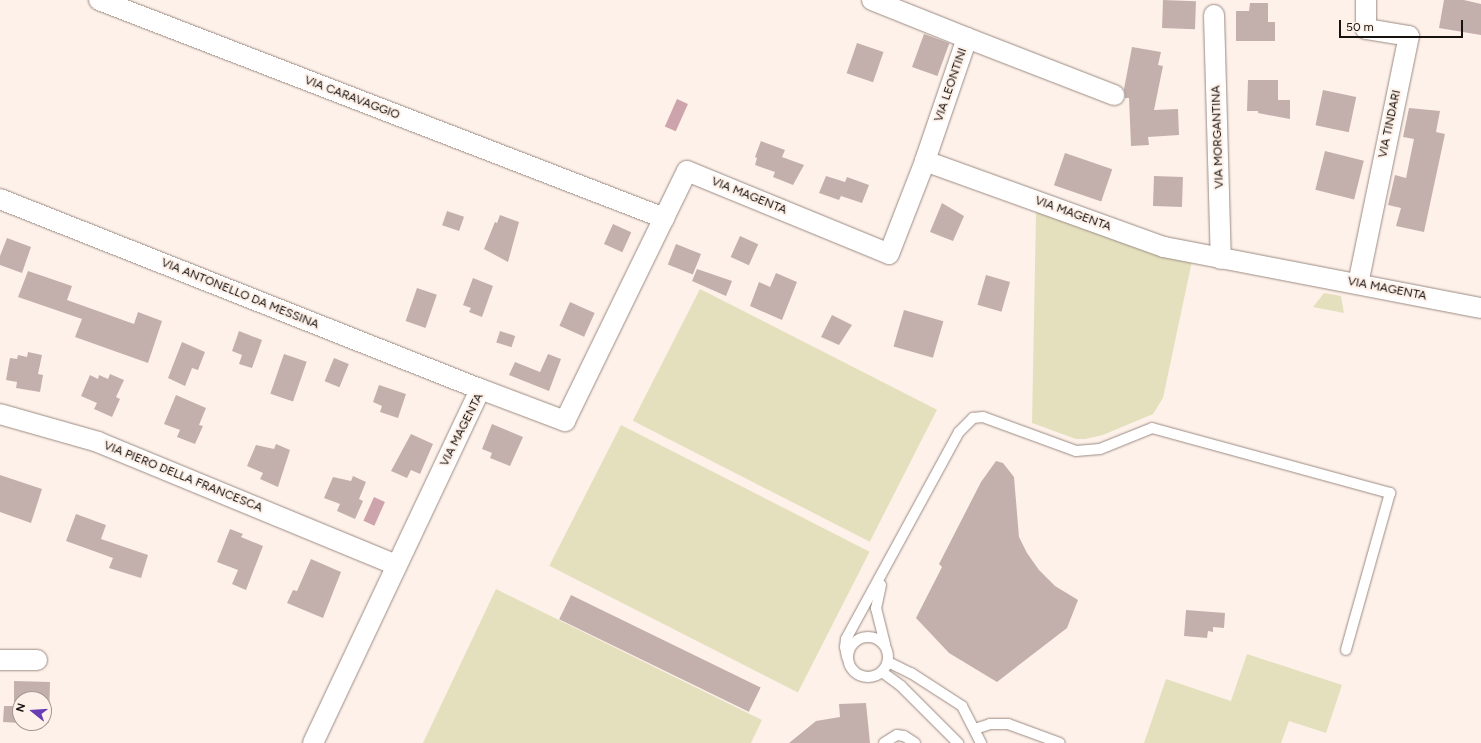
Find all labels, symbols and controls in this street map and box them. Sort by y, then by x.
scale bar [1341,12,1465,38]
text: 50 m [1346,20,1374,34]
street label: VIA LEONTINI [932,46,970,124]
street label: VIA CARAVAGGIO [302,73,402,123]
street label: VIA MORGANTINA [1209,85,1227,189]
street label: VIA TINDARI [1376,89,1404,159]
street label: VIA MAGENTA [709,174,789,218]
street label: VIA MAGENTA [1033,194,1113,234]
street label: VIA ANTONELLO DA MESSINA [159,256,321,332]
street label: VIA MAGENTA [1346,274,1428,304]
street label: VIA MAGENTA [437,391,487,469]
street label: VIA PIERO DELLA FRANCESCA [101,438,265,516]
north arrow [12,691,52,731]
text: N [14,702,28,714]

